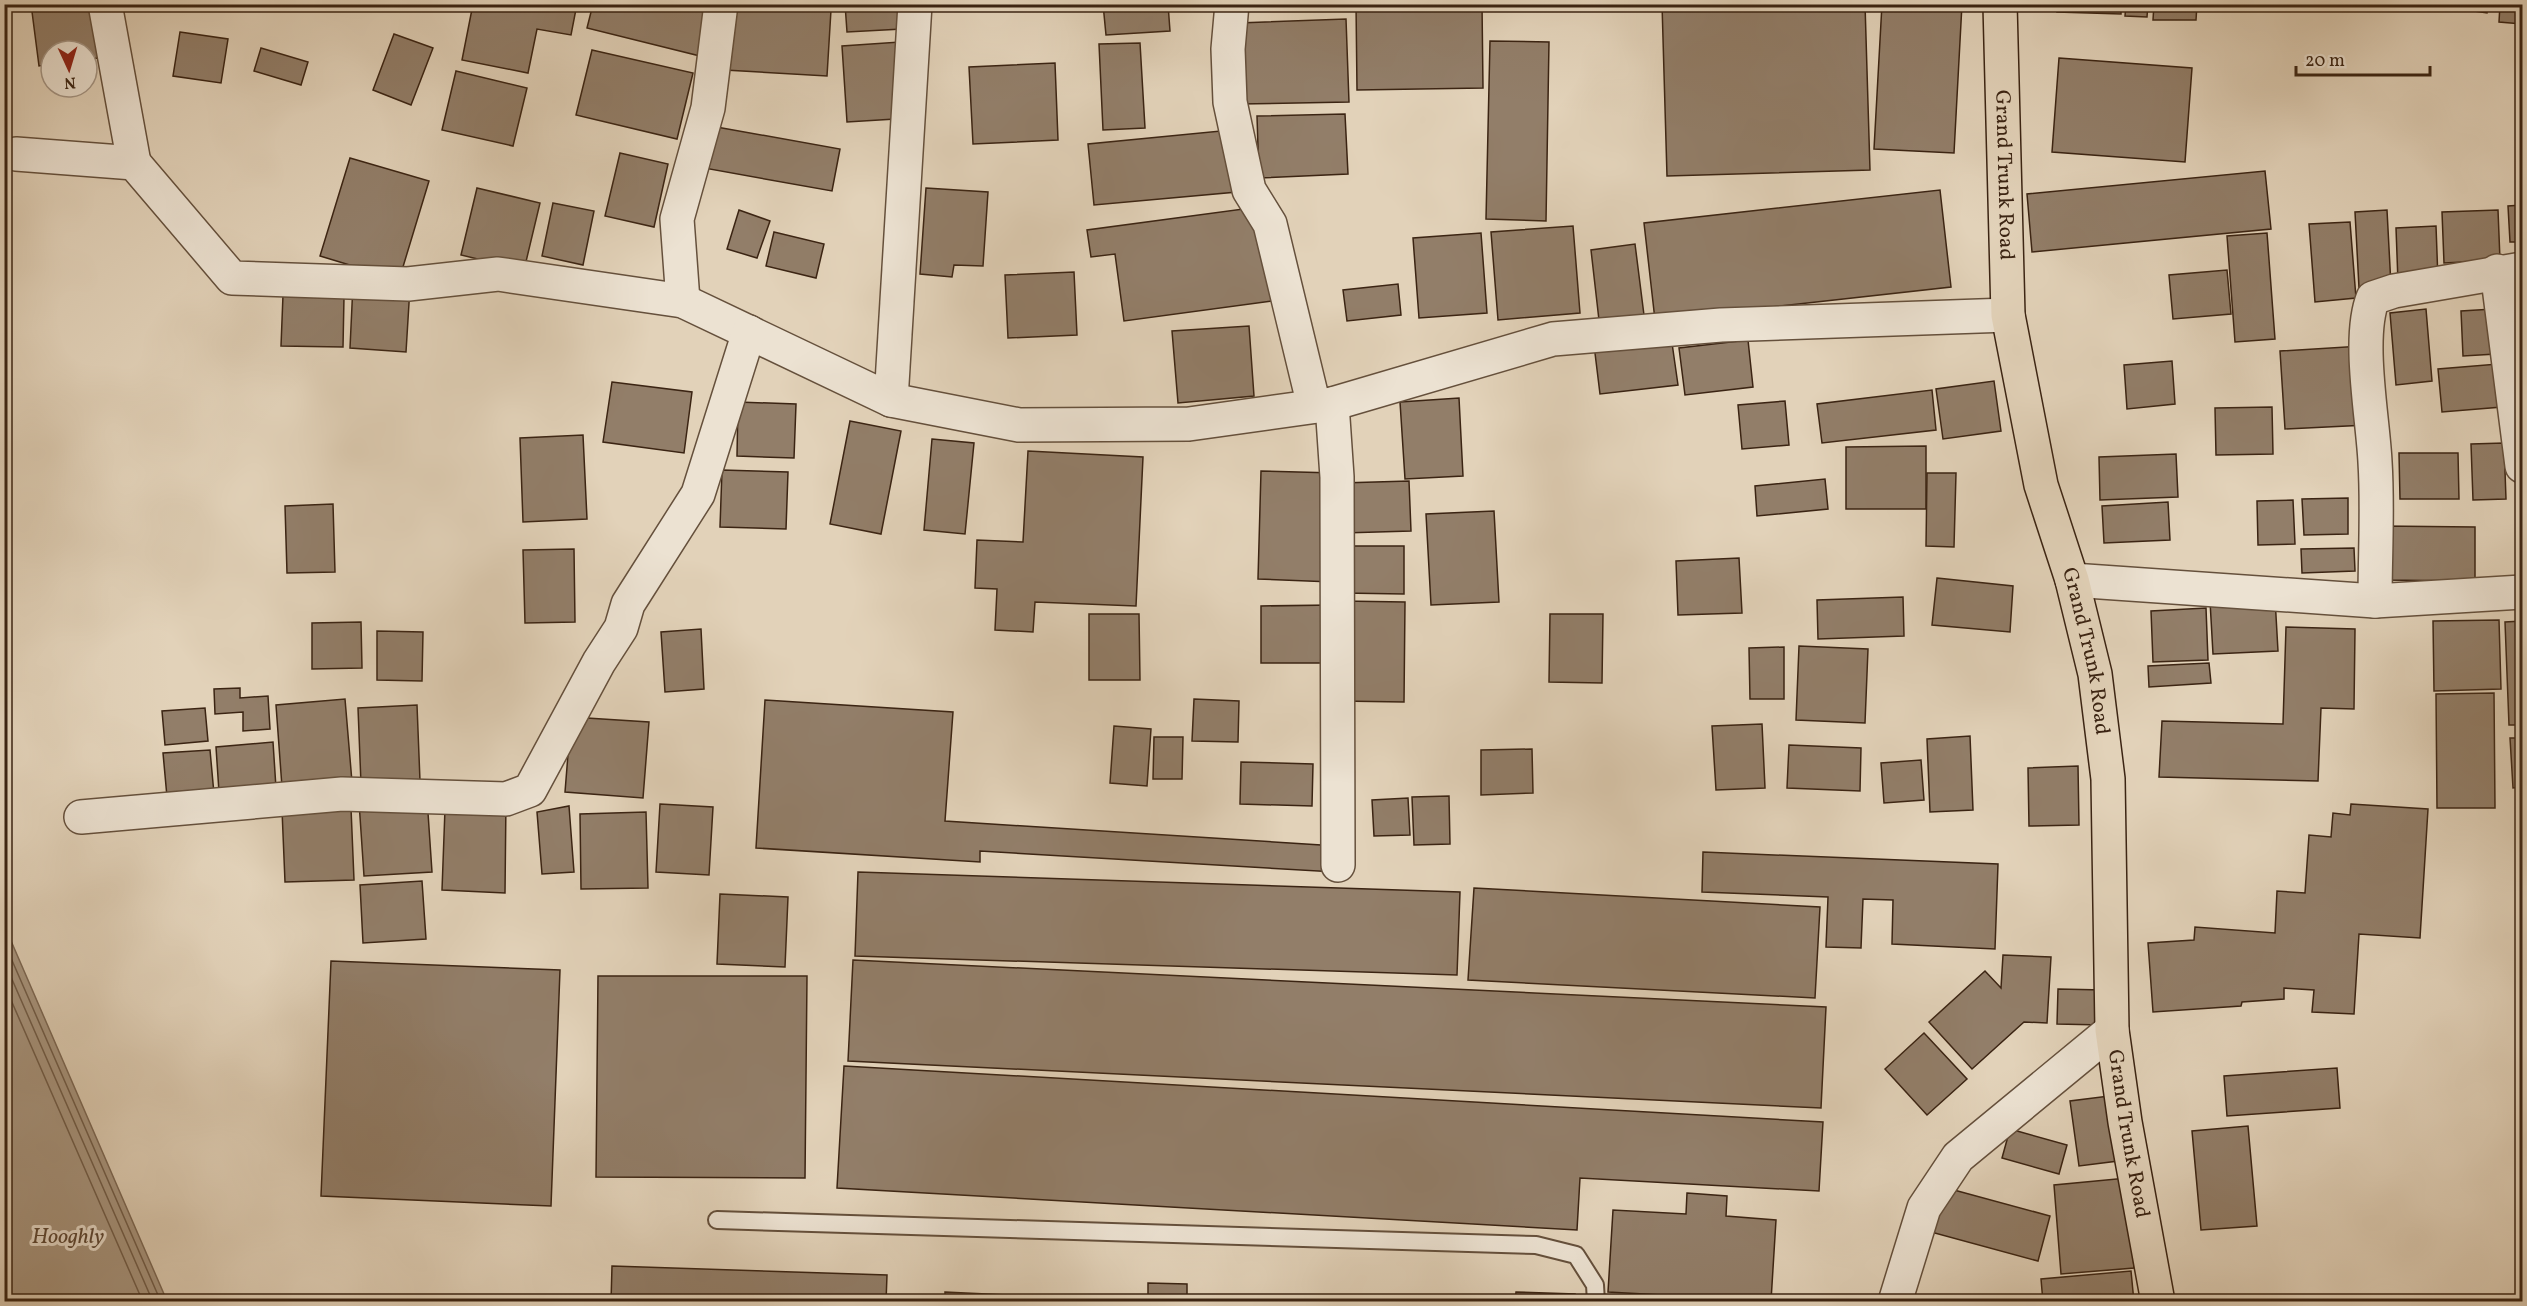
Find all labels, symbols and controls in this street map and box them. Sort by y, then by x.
north arrow [39,39,99,99]
scale bar [2296,39,2430,77]
text: 20 m [2305,49,2345,74]
text: N [63,71,76,93]
street label: Grand Trunk Road [1988,89,2021,260]
street label: Grand Trunk Road [2054,564,2117,737]
street label: Grand Trunk Road [2100,1048,2157,1221]
water label: Hooghly [32,1222,104,1253]

